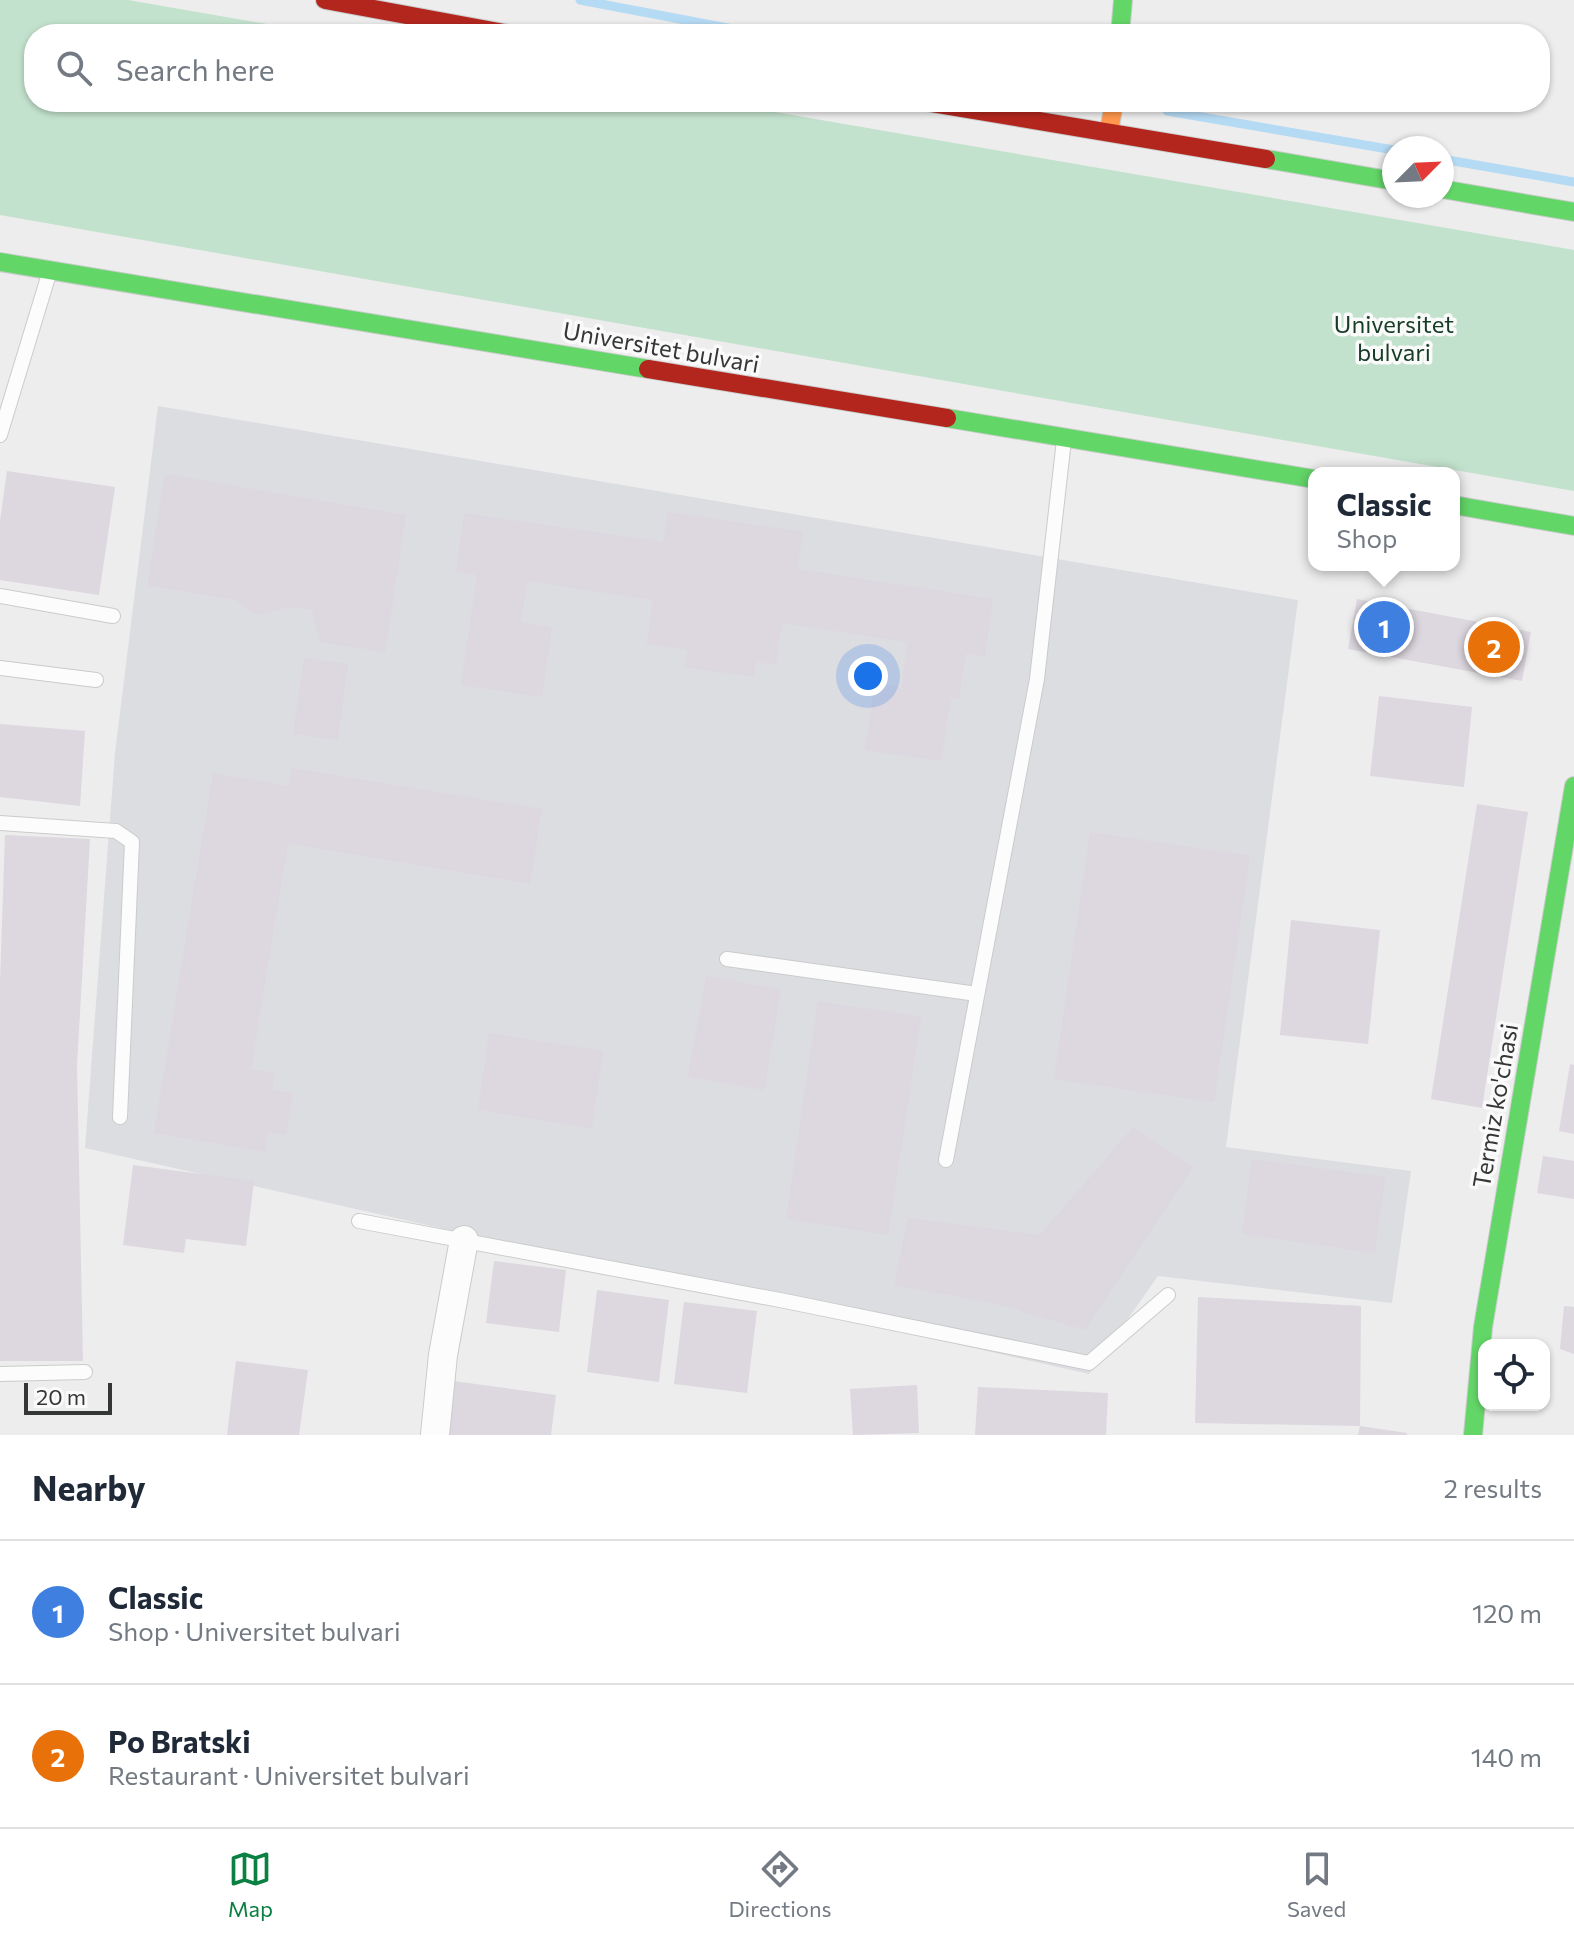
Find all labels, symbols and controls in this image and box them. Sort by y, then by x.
search box [24,24,1550,112]
icon: search [52,46,96,90]
text: Search here [116,50,275,87]
north arrow [1382,136,1454,208]
park label: Universitet bulvari [1334,309,1454,366]
street label: Universitet bulvari [561,315,762,378]
popup [1308,467,1460,571]
text: Classic [1336,485,1432,522]
text: Shop [1336,522,1397,553]
pin: 1 [1358,597,1410,657]
pin: 2 [1468,617,1520,677]
your location [848,656,888,696]
street label: Termiz ko'chasi [1466,1021,1523,1190]
map controls [1478,1339,1550,1411]
button: locate [1478,1339,1550,1411]
scale bar [24,1379,112,1415]
text: 20 m [36,1383,86,1410]
text: Nearby [32,1466,146,1508]
text: 2 results [1444,1472,1542,1503]
text: Classic [108,1578,203,1615]
text: 1 [52,1597,64,1628]
text: 120 m [1472,1597,1542,1628]
text: Shop · Universitet bulvari [108,1615,401,1646]
text: Po Bratski [108,1722,251,1759]
text: 2 [51,1741,65,1772]
text: 140 m [1471,1741,1542,1772]
text: Restaurant · Universitet bulvari [108,1759,470,1790]
tab: Map [228,1847,273,1922]
tab: Directions [728,1847,832,1922]
tab: Saved [1287,1847,1346,1922]

